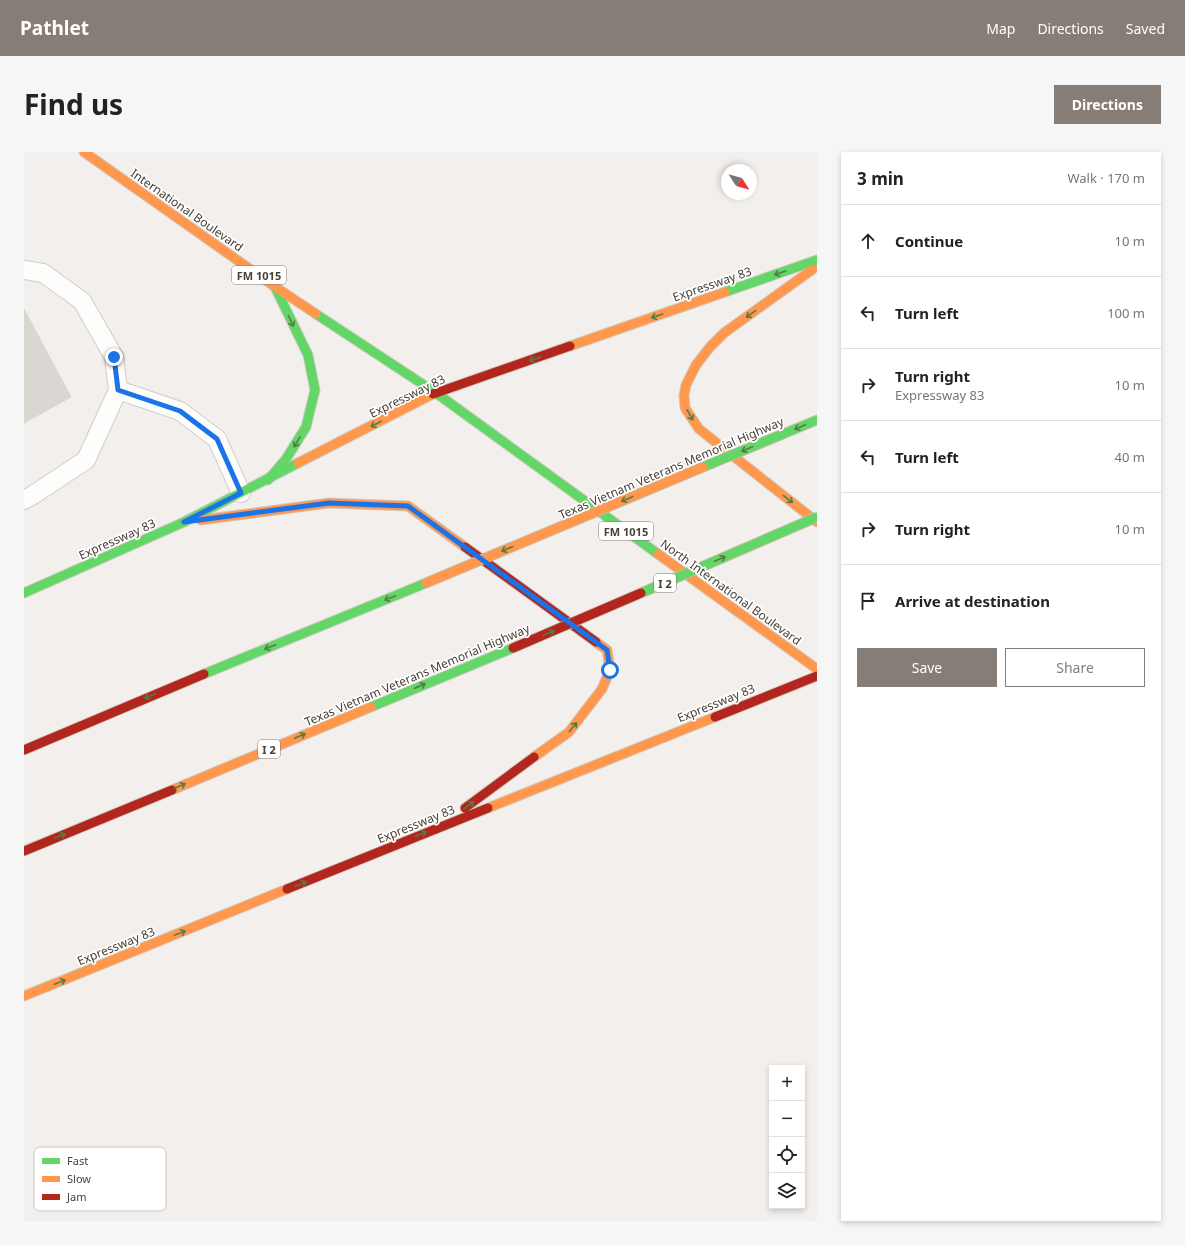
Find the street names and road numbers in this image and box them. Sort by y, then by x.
street label: International Boulevard [127,165,247,255]
street label: Expressway 83 [670,262,754,305]
road number: FM 1015 [232,266,286,284]
street label: Expressway 83 [366,370,448,422]
street label: Texas Vietnam Veterans Memorial Highway [556,412,787,523]
street label: Expressway 83 [76,514,158,564]
road number: FM 1015 [599,522,653,540]
street label: North International Boulevard [657,535,805,649]
road number: I 2 [654,574,676,592]
street label: Texas Vietnam Veterans Memorial Highway [302,619,533,730]
street label: Expressway 83 [675,680,758,726]
road number: I 2 [258,740,280,758]
street label: Expressway 83 [375,801,458,847]
street label: Expressway 83 [75,923,158,969]

